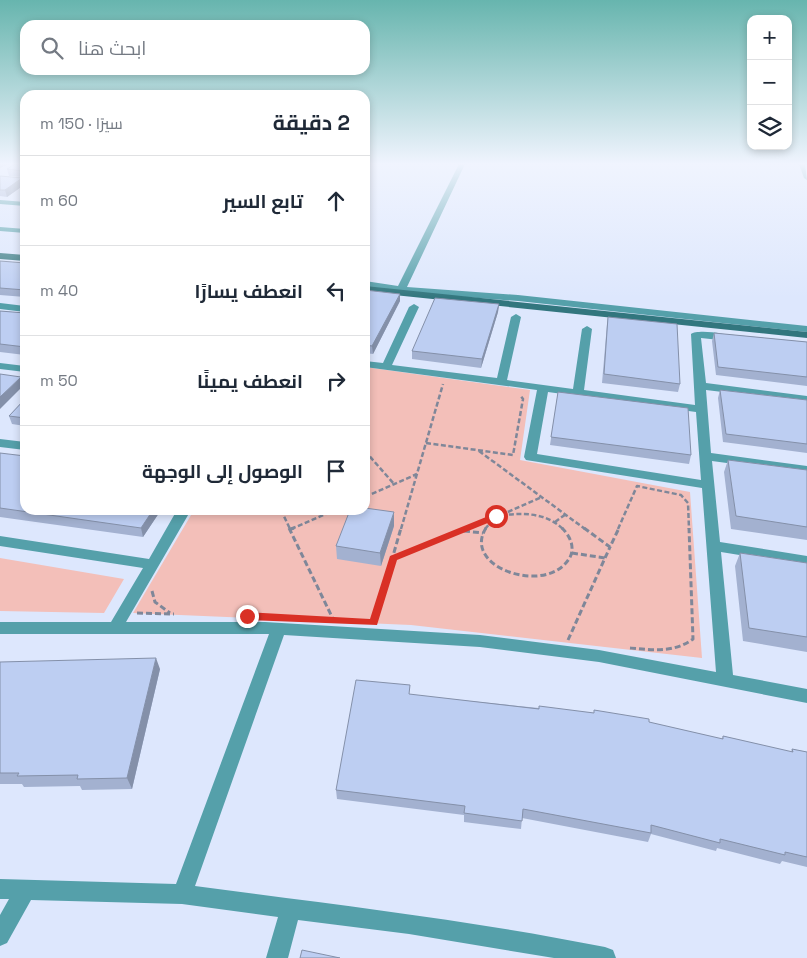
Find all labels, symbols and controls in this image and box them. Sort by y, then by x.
map controls [747,15,792,150]
button: + [747,15,792,60]
search box [20,20,370,75]
icon: search [38,34,66,62]
text: ابحث هنا [78,36,146,61]
button: − [747,60,792,105]
button: layers [747,105,792,150]
text: 2 دقيقة [273,109,350,136]
text: سيرًا · 150 m [40,113,123,134]
icon: ahead [322,187,350,215]
text: تابع السير [223,189,303,214]
text: 60 m [40,190,78,211]
icon: left [322,277,350,305]
text: انعطف يسارًا [195,279,303,304]
text: 40 m [40,280,78,301]
icon: right [322,367,350,395]
text: انعطف يمينًا [197,369,303,394]
text: 50 m [40,370,78,391]
icon: arrive [322,457,350,485]
text: الوصول إلى الوجهة [142,459,303,484]
route start [485,505,508,528]
route end [236,605,259,628]

